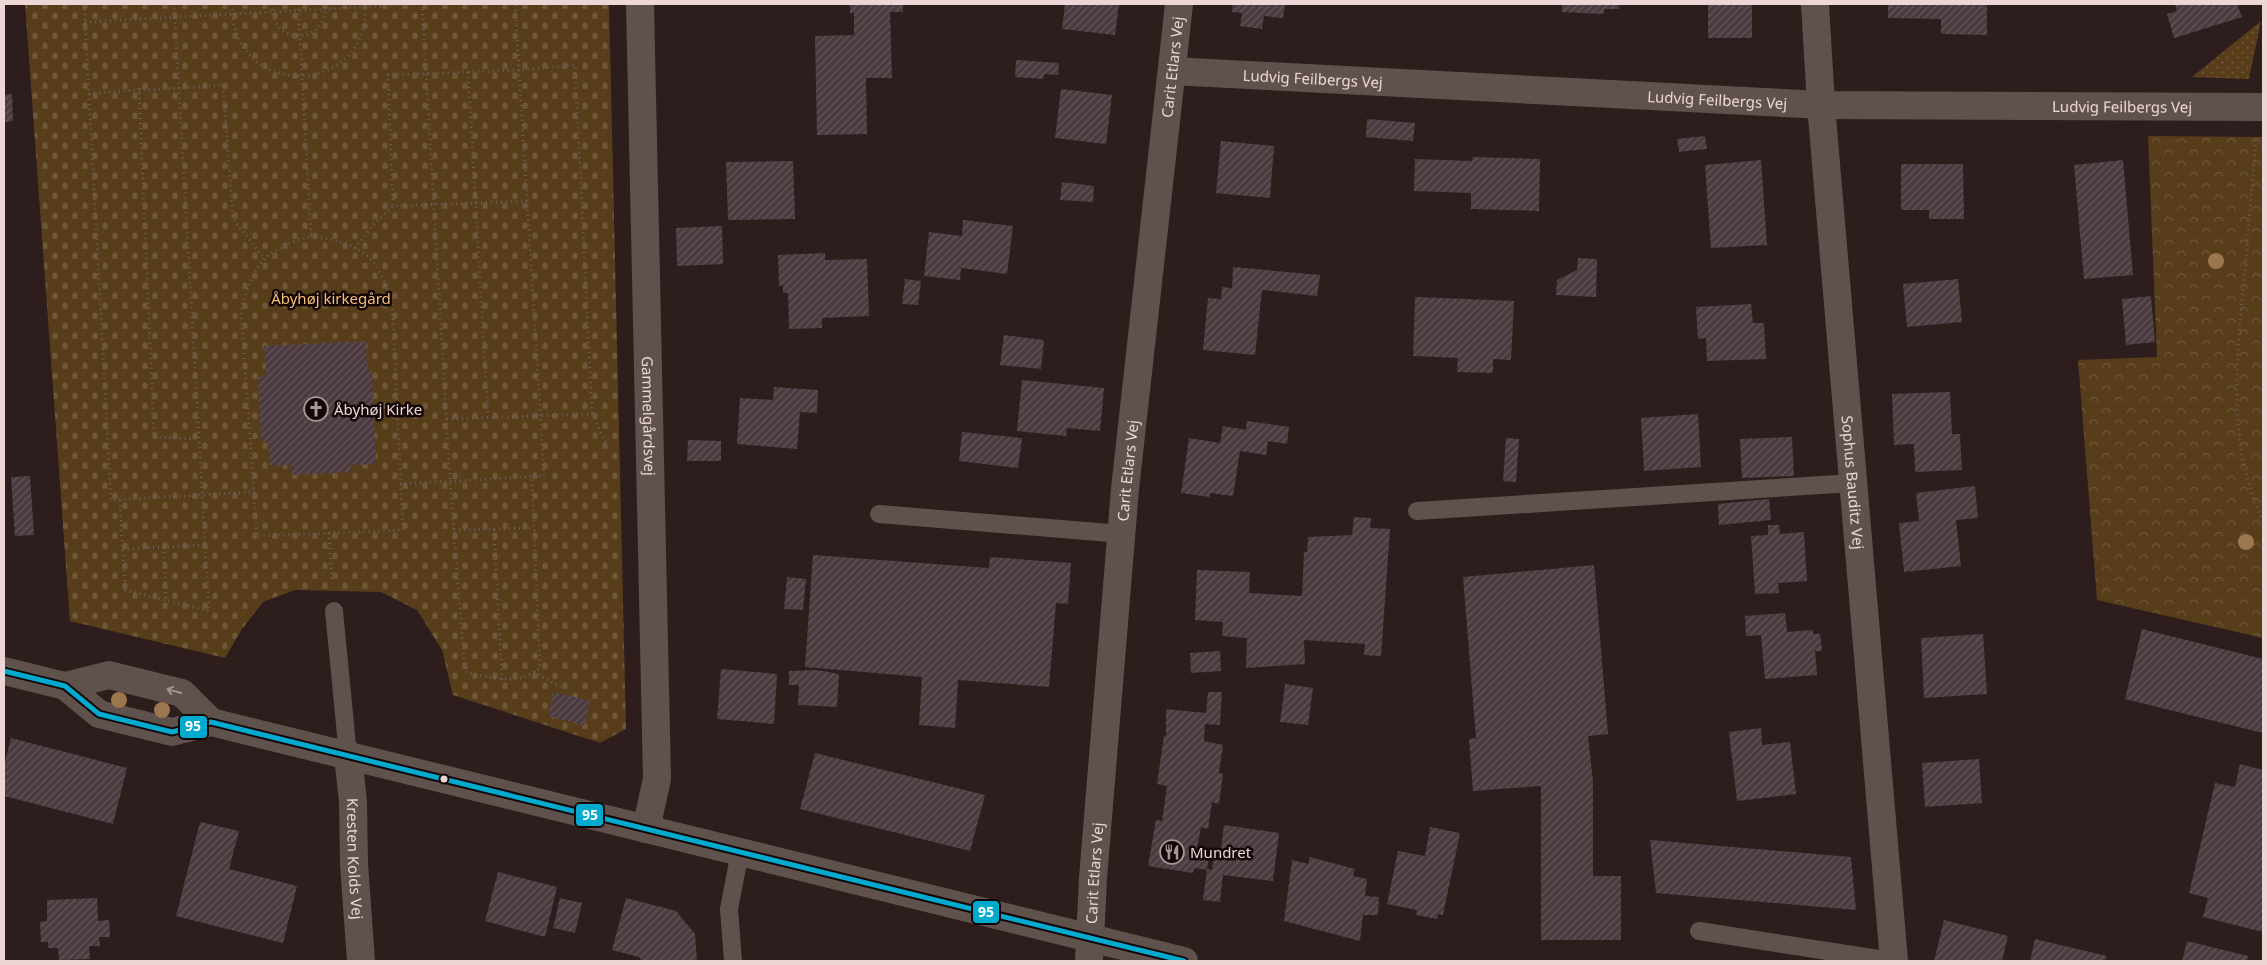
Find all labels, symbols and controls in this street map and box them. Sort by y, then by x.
street label: Carit Etlars Vej [1156,15,1188,119]
street label: Ludvig Feilbergs Vej [1242,65,1383,92]
street label: Ludvig Feilbergs Vej [1647,86,1788,113]
street label: Ludvig Feilbergs Vej [2052,96,2192,117]
park label: Åbyhøj kirkegård [271,288,391,308]
street label: Gammelgårdsvej [638,356,660,476]
church icon: Åbyhøj Kirke [303,396,329,422]
place label: Åbyhøj Kirke [334,399,422,419]
street label: Sophus Bauditz Vej [1838,415,1869,550]
street label: Carit Etlars Vej [1112,419,1143,522]
one-way arrow [166,686,182,696]
line badge: 95 [179,715,208,739]
text: 95 [185,716,201,735]
unlabelled marker [439,774,449,784]
street label: Kresten Kolds Vej [343,798,368,920]
line badge: 95 [575,803,604,827]
text: 95 [582,805,598,824]
street label: Carit Etlars Vej [1081,822,1108,924]
restaurant icon: Mundret [1159,839,1185,865]
place label: Mundret [1190,842,1252,862]
line badge: 95 [972,900,1000,924]
text: 95 [978,902,994,921]

